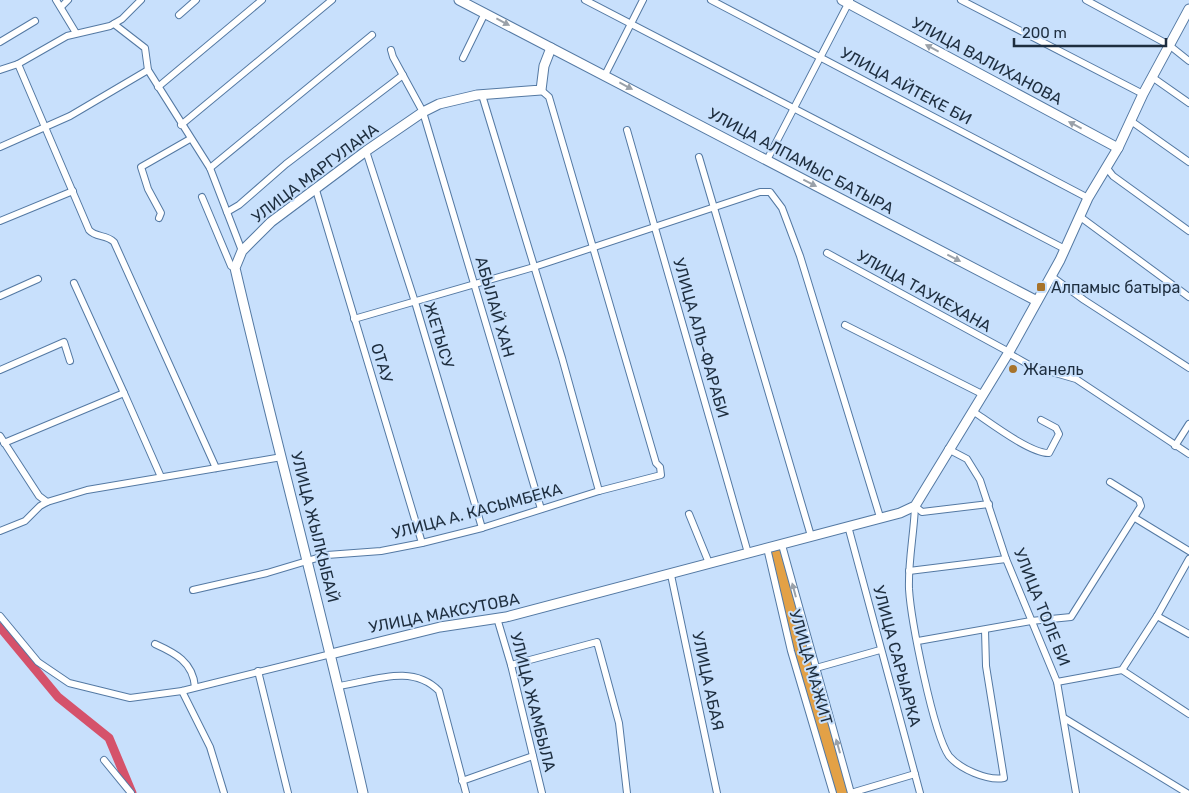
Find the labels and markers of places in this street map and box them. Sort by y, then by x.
place label: Алпамыс батыра [1051,278,1180,297]
marker: Алпамыс батыра [1035,281,1047,293]
place label: Жанель [1023,360,1084,379]
marker: Жанель [1007,363,1019,375]

